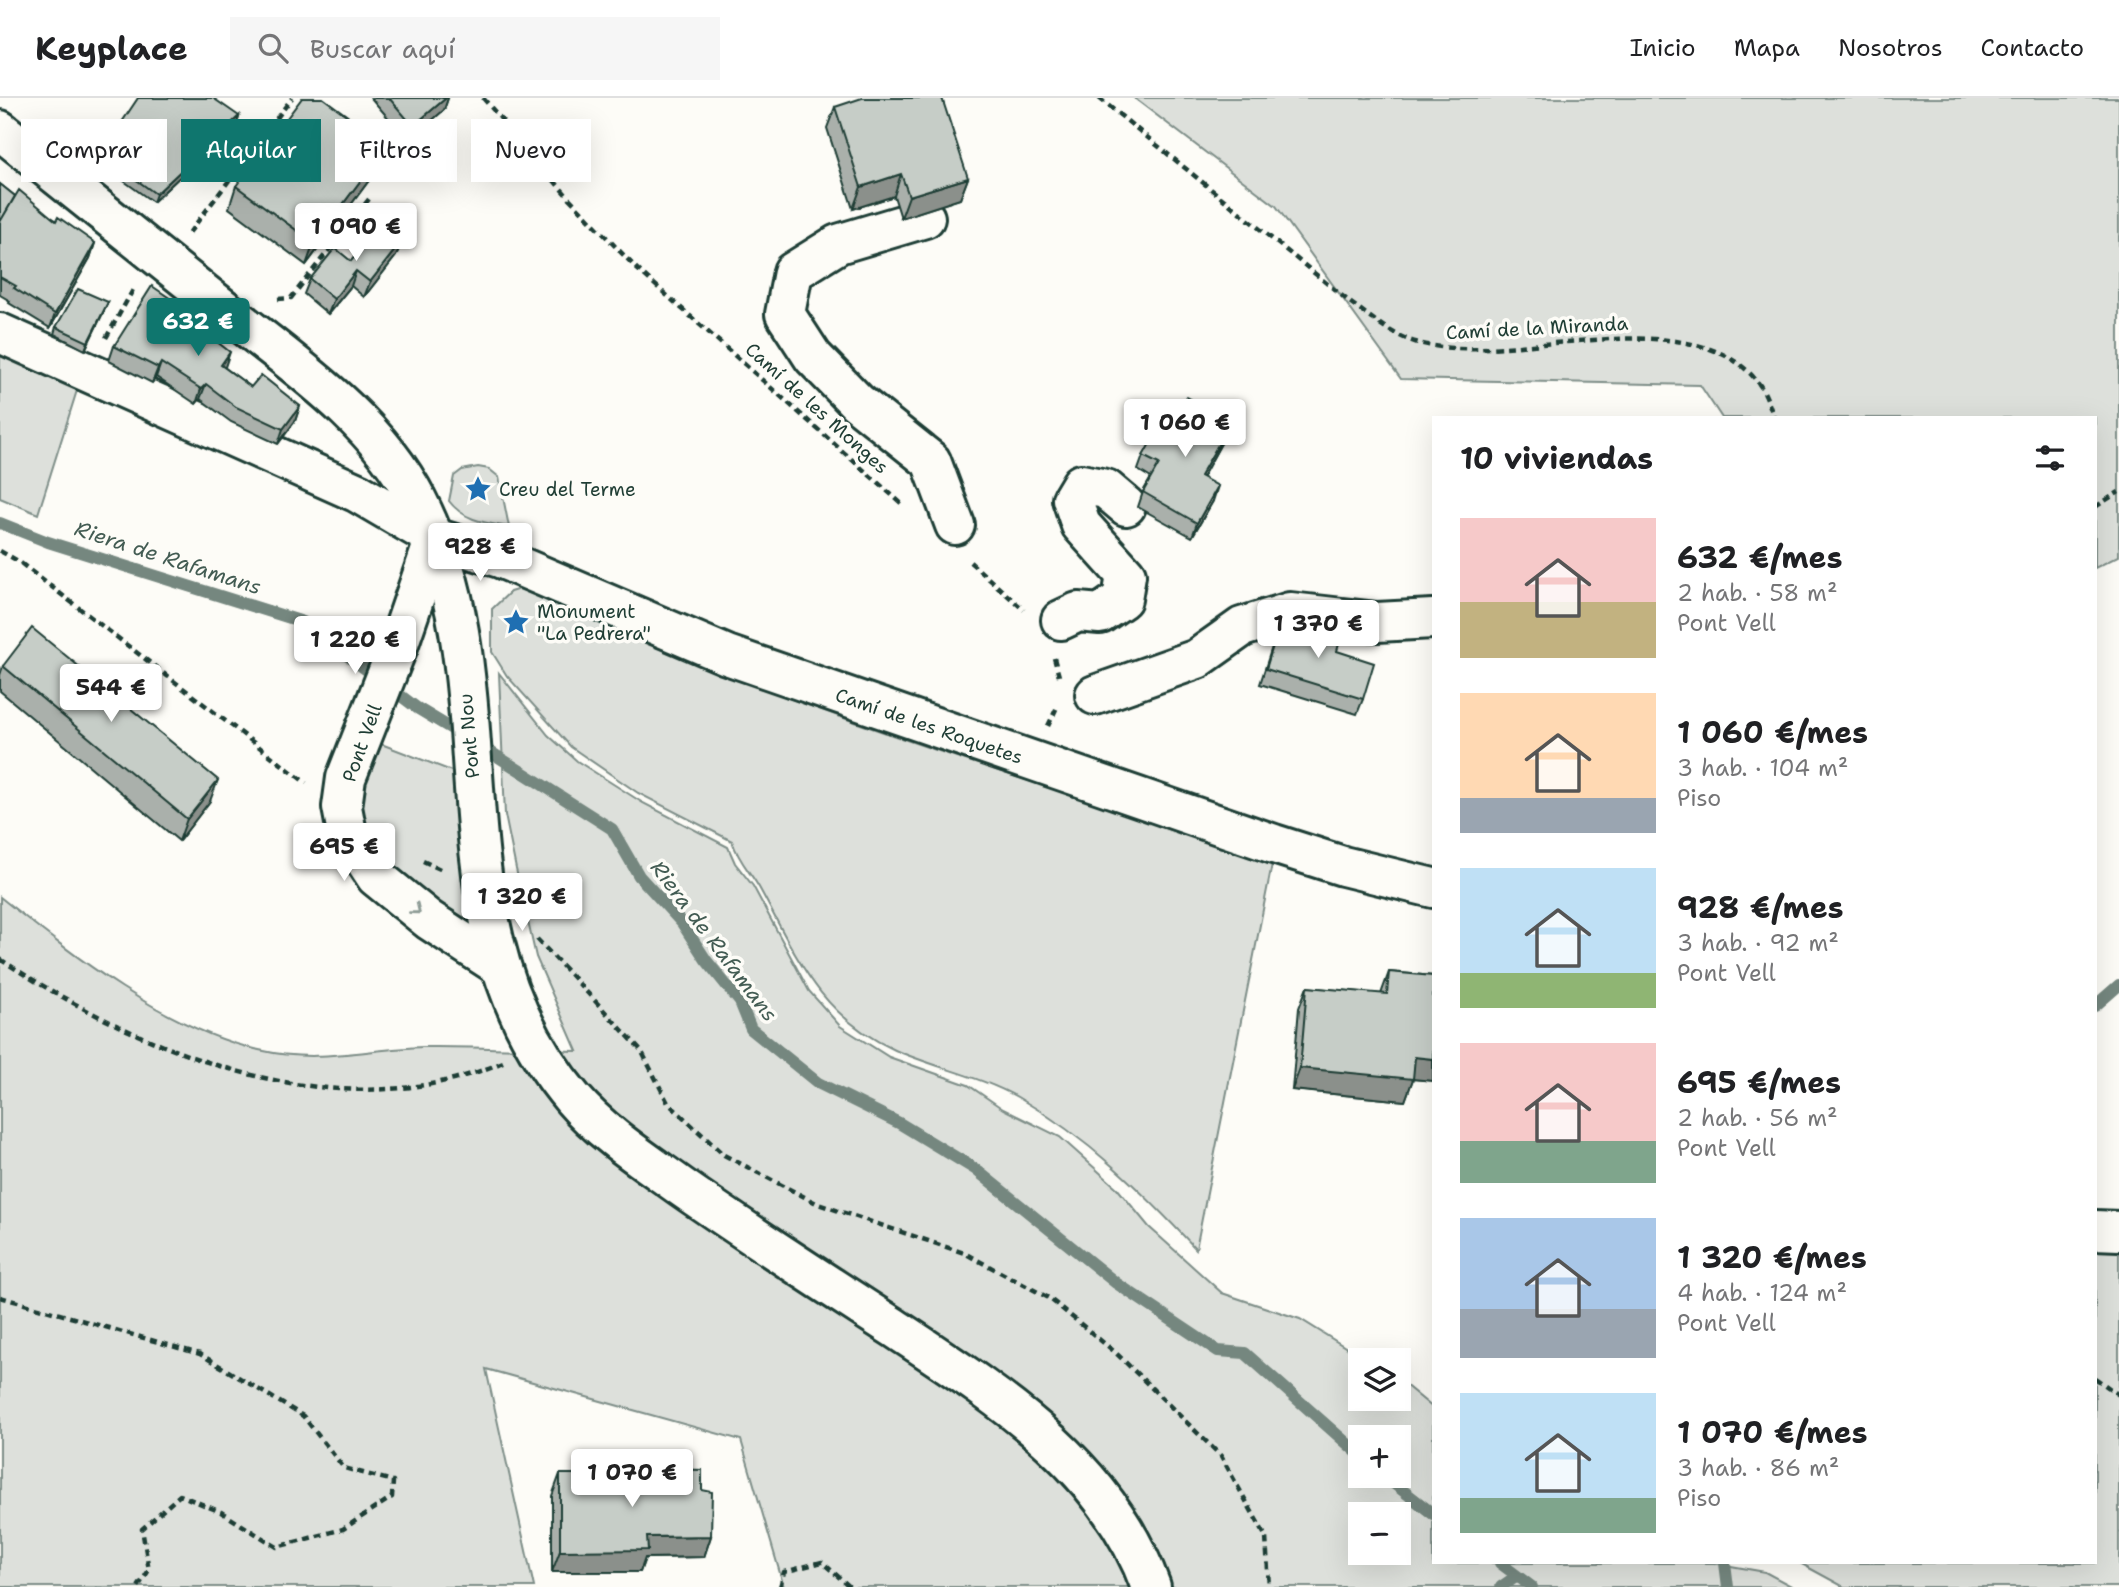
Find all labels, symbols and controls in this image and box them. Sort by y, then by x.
search box [230,17,720,80]
text: Keyplace [35,26,188,71]
icon: search [254,29,292,67]
text: Buscar aquí [310,31,455,66]
text: Inicio [1630,32,1696,64]
text: Mapa [1734,32,1800,64]
text: Nosotros [1838,32,1943,64]
text: Contacto [1981,32,2084,64]
chip: Comprar [21,119,167,182]
chip: Alquilar [181,119,321,182]
chip: Filtros [335,119,457,182]
chip: Nuevo [471,119,591,182]
pin: 1 090 € [291,204,421,263]
text: 1 090 € [311,211,401,241]
pin: 632 € [149,299,247,358]
text: 632 € [163,306,233,336]
street label: Camí de la Miranda [1445,311,1629,345]
street label: Camí de les Monges [740,337,894,479]
pin: 1 060 € [1120,400,1250,459]
text: 1 060 € [1140,407,1230,437]
text: 10 viviendas [1460,438,1653,479]
icon: filters [2031,439,2069,477]
place icon: Creu del Terme [463,474,493,504]
place label: Creu del Terme [499,477,636,502]
water label: Riera de Rafamans [71,515,265,601]
pin: 928 € [431,524,529,583]
text: 928 € [444,531,516,561]
text: 632 €/mes [1677,537,1842,578]
icon: home [1516,546,1600,630]
text: 2 hab. · 58 m² [1677,578,1838,608]
place label: Monument "La Pedrera" [537,599,651,646]
pin: 1 370 € [1253,601,1383,660]
place icon: Monument "La Pedrera" [501,607,531,637]
text: 1 370 € [1273,608,1363,638]
text: Pont Vell [1677,608,1776,638]
pin: 1 220 € [290,616,420,676]
text: 1 220 € [310,624,400,654]
pin: 544 € [62,664,160,724]
text: 544 € [76,672,146,702]
street label: Camí de les Roquetes [832,682,1026,770]
street label: Pont Nou [453,693,485,779]
street label: Pont Vell [336,700,388,786]
text: 1 060 €/mes [1677,712,1868,753]
icon: home [1516,721,1600,805]
text: 3 hab. · 104 m² [1677,753,1848,783]
text: Piso [1677,783,1721,813]
pin: 695 € [295,824,393,883]
text: 695 € [309,831,379,861]
water label: Riera de Rafamans [644,855,784,1027]
pin: 1 320 € [457,874,587,933]
text: 1 320 € [477,881,567,911]
text: 928 €/mes [1677,887,1844,928]
icon: home [1516,896,1600,980]
one-way arrow [408,901,420,914]
text: 3 hab. · 92 m² [1677,928,1839,958]
text: Pont Vell [1677,958,1776,988]
text: 695 €/mes [1677,1062,1841,1103]
icon: home [1516,1071,1600,1155]
text: 2 hab. · 56 m² [1677,1103,1838,1133]
text: Pont Vell [1677,1133,1776,1163]
text: 1 320 €/mes [1677,1237,1867,1278]
icon: home [1516,1246,1600,1330]
text: 4 hab. · 124 m² [1677,1278,1847,1308]
text: Pont Vell [1677,1308,1776,1338]
map controls [1348,1348,1411,1565]
button: layers [1348,1348,1411,1411]
text: 1 070 €/mes [1677,1412,1868,1453]
icon: home [1516,1421,1600,1505]
button: + [1348,1425,1411,1488]
pin: 1 070 € [567,1450,697,1509]
text: 3 hab. · 86 m² [1677,1453,1839,1483]
text: 1 070 € [587,1457,677,1487]
text: Piso [1677,1483,1721,1513]
button: − [1348,1502,1411,1565]

